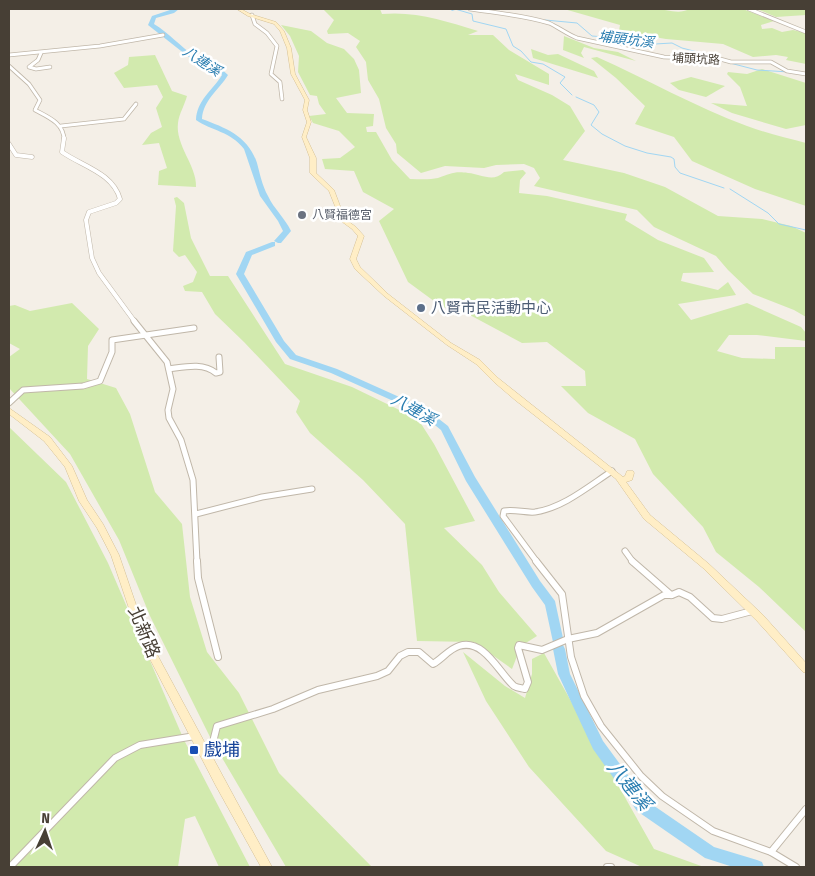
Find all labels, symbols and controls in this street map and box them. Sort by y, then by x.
water label: 埔頭坑溪 [597,28,657,52]
water label: 八連溪 [179,43,226,81]
street label: 埔頭坑路 [672,51,720,67]
place label: 八賢福德宮 [312,208,372,222]
marker: 八賢福德宮 [296,209,308,221]
place label: 八賢市民活動中心 [431,299,551,317]
marker: 八賢市民活動中心 [415,302,427,314]
water label: 八連溪 [388,389,441,430]
street label: 北新路 [123,603,165,661]
place label: 戲埔 [204,739,240,761]
marker: 戲埔 [188,744,200,756]
water label: 八連溪 [603,756,658,817]
north arrow [20,806,70,856]
text: N [41,810,50,827]

